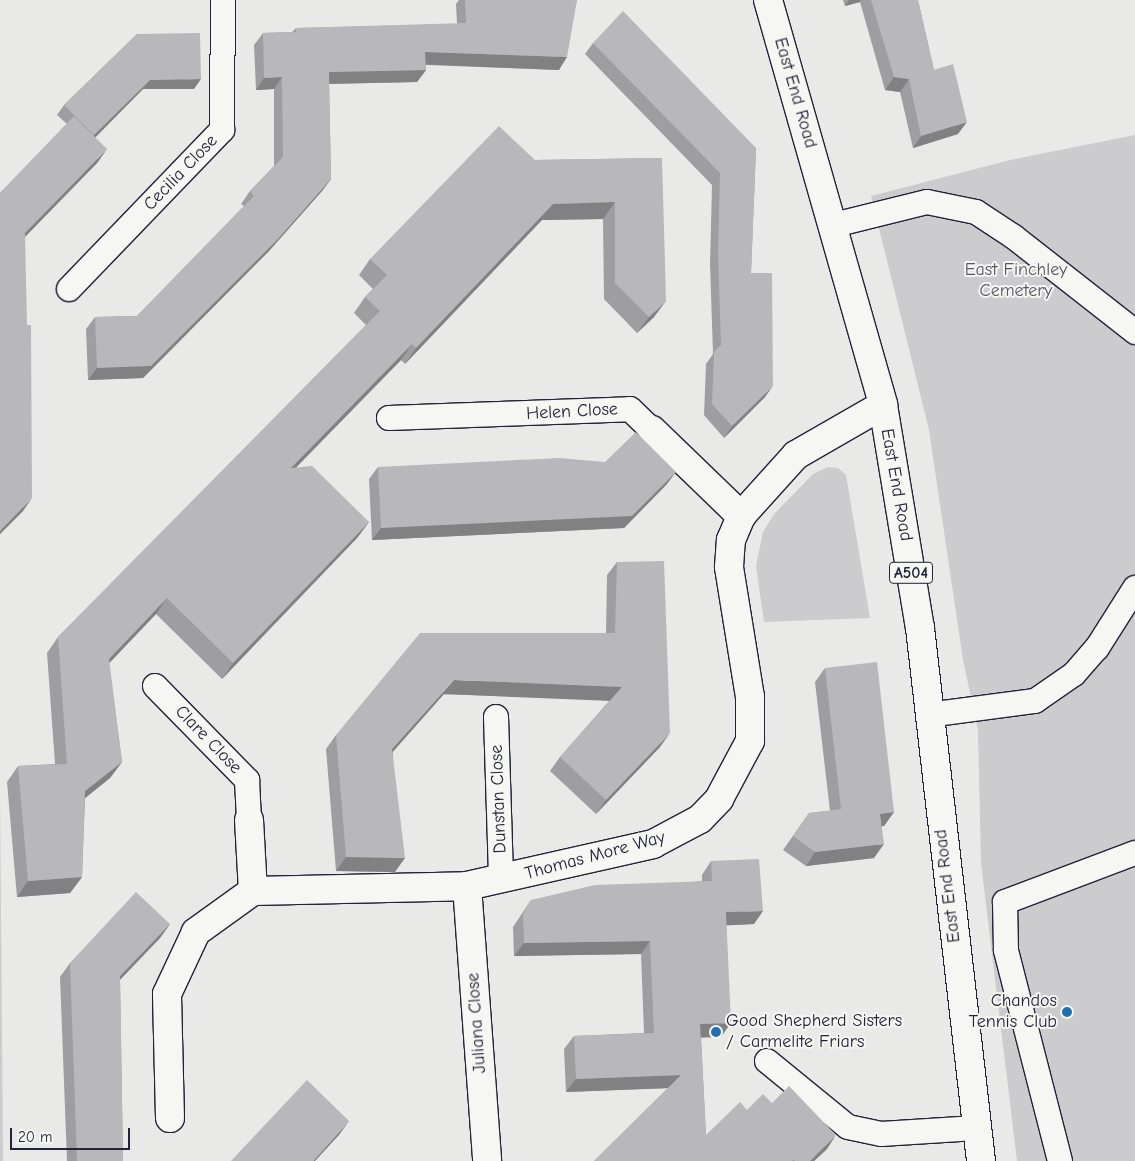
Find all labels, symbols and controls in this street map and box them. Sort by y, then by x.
street label: East End Road [769,35,821,151]
street label: Cecilia Close [140,131,222,215]
park label: East Finchley Cemetery [965,260,1067,302]
street label: Helen Close [526,399,618,425]
street label: East End Road [875,427,917,543]
road number: A504 [888,560,934,586]
street label: Clare Close [170,701,246,779]
street label: Dunstan Close [486,744,512,854]
street label: Thomas More Way [522,827,668,885]
street label: East End Road [930,828,966,944]
street label: Juliana Close [463,972,491,1074]
place label: Chandos Tennis Club [969,991,1057,1034]
marker: Chandos Tennis Club [1061,1006,1073,1018]
place label: Good Shepherd Sisters / Carmelite Friars [726,1011,902,1054]
marker: Good Shepherd Sisters / Carmelite Friars [710,1026,722,1038]
scale bar [12,1118,132,1150]
text: 20 m [18,1128,52,1146]

